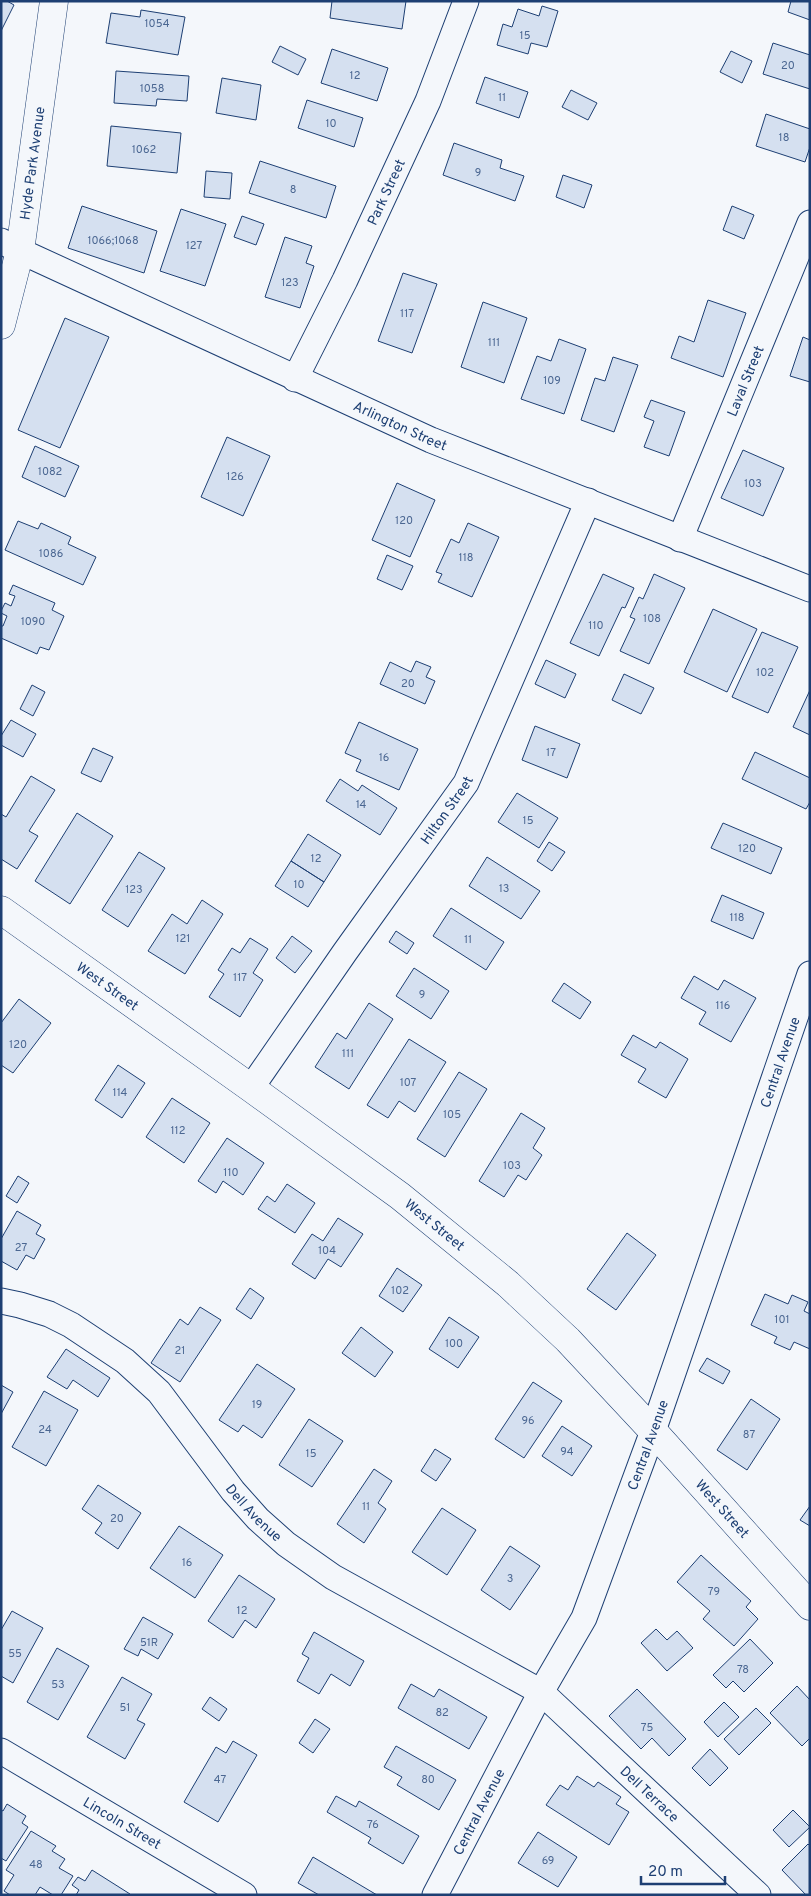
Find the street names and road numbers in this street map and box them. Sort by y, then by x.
street label: Hyde Park Avenue [17,106,50,221]
street label: Park Street [365,157,410,228]
street label: Laval Street [724,344,769,419]
street label: Arlington Street [350,398,449,455]
street label: Hilton Street [418,774,478,848]
street label: West Street [72,959,141,1015]
street label: Central Avenue [758,1015,805,1110]
street label: West Street [401,1196,467,1255]
street label: Central Avenue [625,1398,673,1493]
street label: West Street [691,1477,752,1542]
street label: Dell Avenue [221,1481,285,1546]
street label: Dell Terrace [616,1763,682,1826]
street label: Central Avenue [450,1766,509,1858]
street label: Lincoln Street [79,1794,164,1854]

